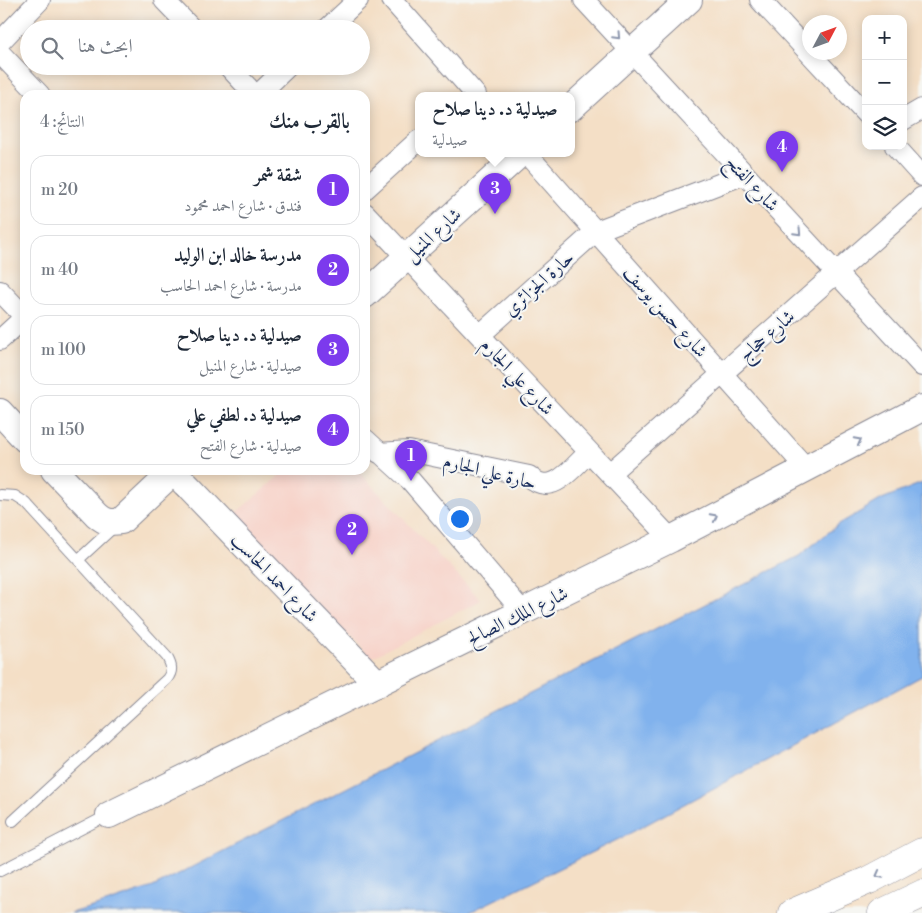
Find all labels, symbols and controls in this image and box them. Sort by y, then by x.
north arrow [802,15,847,60]
map controls [862,15,907,150]
button: + [862,15,907,60]
search box [20,20,370,75]
one-way arrow [611,30,620,39]
icon: search [38,34,66,62]
text: ابحث هنا [78,34,133,58]
button: − [862,60,907,105]
popup [415,92,575,157]
text: صيدلية د. دينا صلاح [432,97,558,121]
button: layers [862,105,907,150]
text: بالقرب منك [269,109,350,135]
text: النتائج: 4 [40,112,85,132]
text: صيدلية [432,130,468,150]
pin: 4 [766,131,798,172]
street label: شارع الفتح [717,151,784,220]
text: شقة شمر [254,163,302,187]
pin: 3 [479,173,511,214]
text: 20 m [41,180,78,200]
text: 1 [329,180,337,200]
text: فندق · شارع احمد محمود [184,196,302,216]
street label: شارع المنيل [399,203,468,269]
one-way arrow [792,227,801,236]
text: مدرسة خالد ابن الوليد [174,243,302,267]
street label: حارة الجزائري [498,246,581,324]
text: 40 m [41,260,78,280]
text: 2 [328,260,338,280]
street label: شارع حسن يوسف [615,261,713,365]
text: مدرسة · شارع احمد الحاسب [160,276,302,296]
street label: شارع حجاج [733,305,803,371]
text: صيدلية د. دينا صلاح [176,323,302,347]
street label: شارع علي الجارم [471,333,559,425]
text: 100 m [41,340,86,360]
text: 3 [328,340,338,360]
text: صيدلية · شارع المنيل [199,356,302,376]
text: صيدلية د. لطفي علي [186,403,302,427]
text: 150 m [41,420,85,440]
text: 4 [328,420,338,440]
text: صيدلية · شارع الفتح [200,436,302,456]
one-way arrow [853,437,862,447]
pin: 1 [395,440,427,481]
street label: حارة علي الجارم [439,449,539,501]
your location [447,506,473,532]
one-way arrow [709,513,718,523]
pin: 2 [336,514,368,555]
street label: شارع احمد الحاسب [223,528,323,630]
street label: شارع الملك الصالح [463,581,574,654]
one-way arrow [875,869,884,879]

